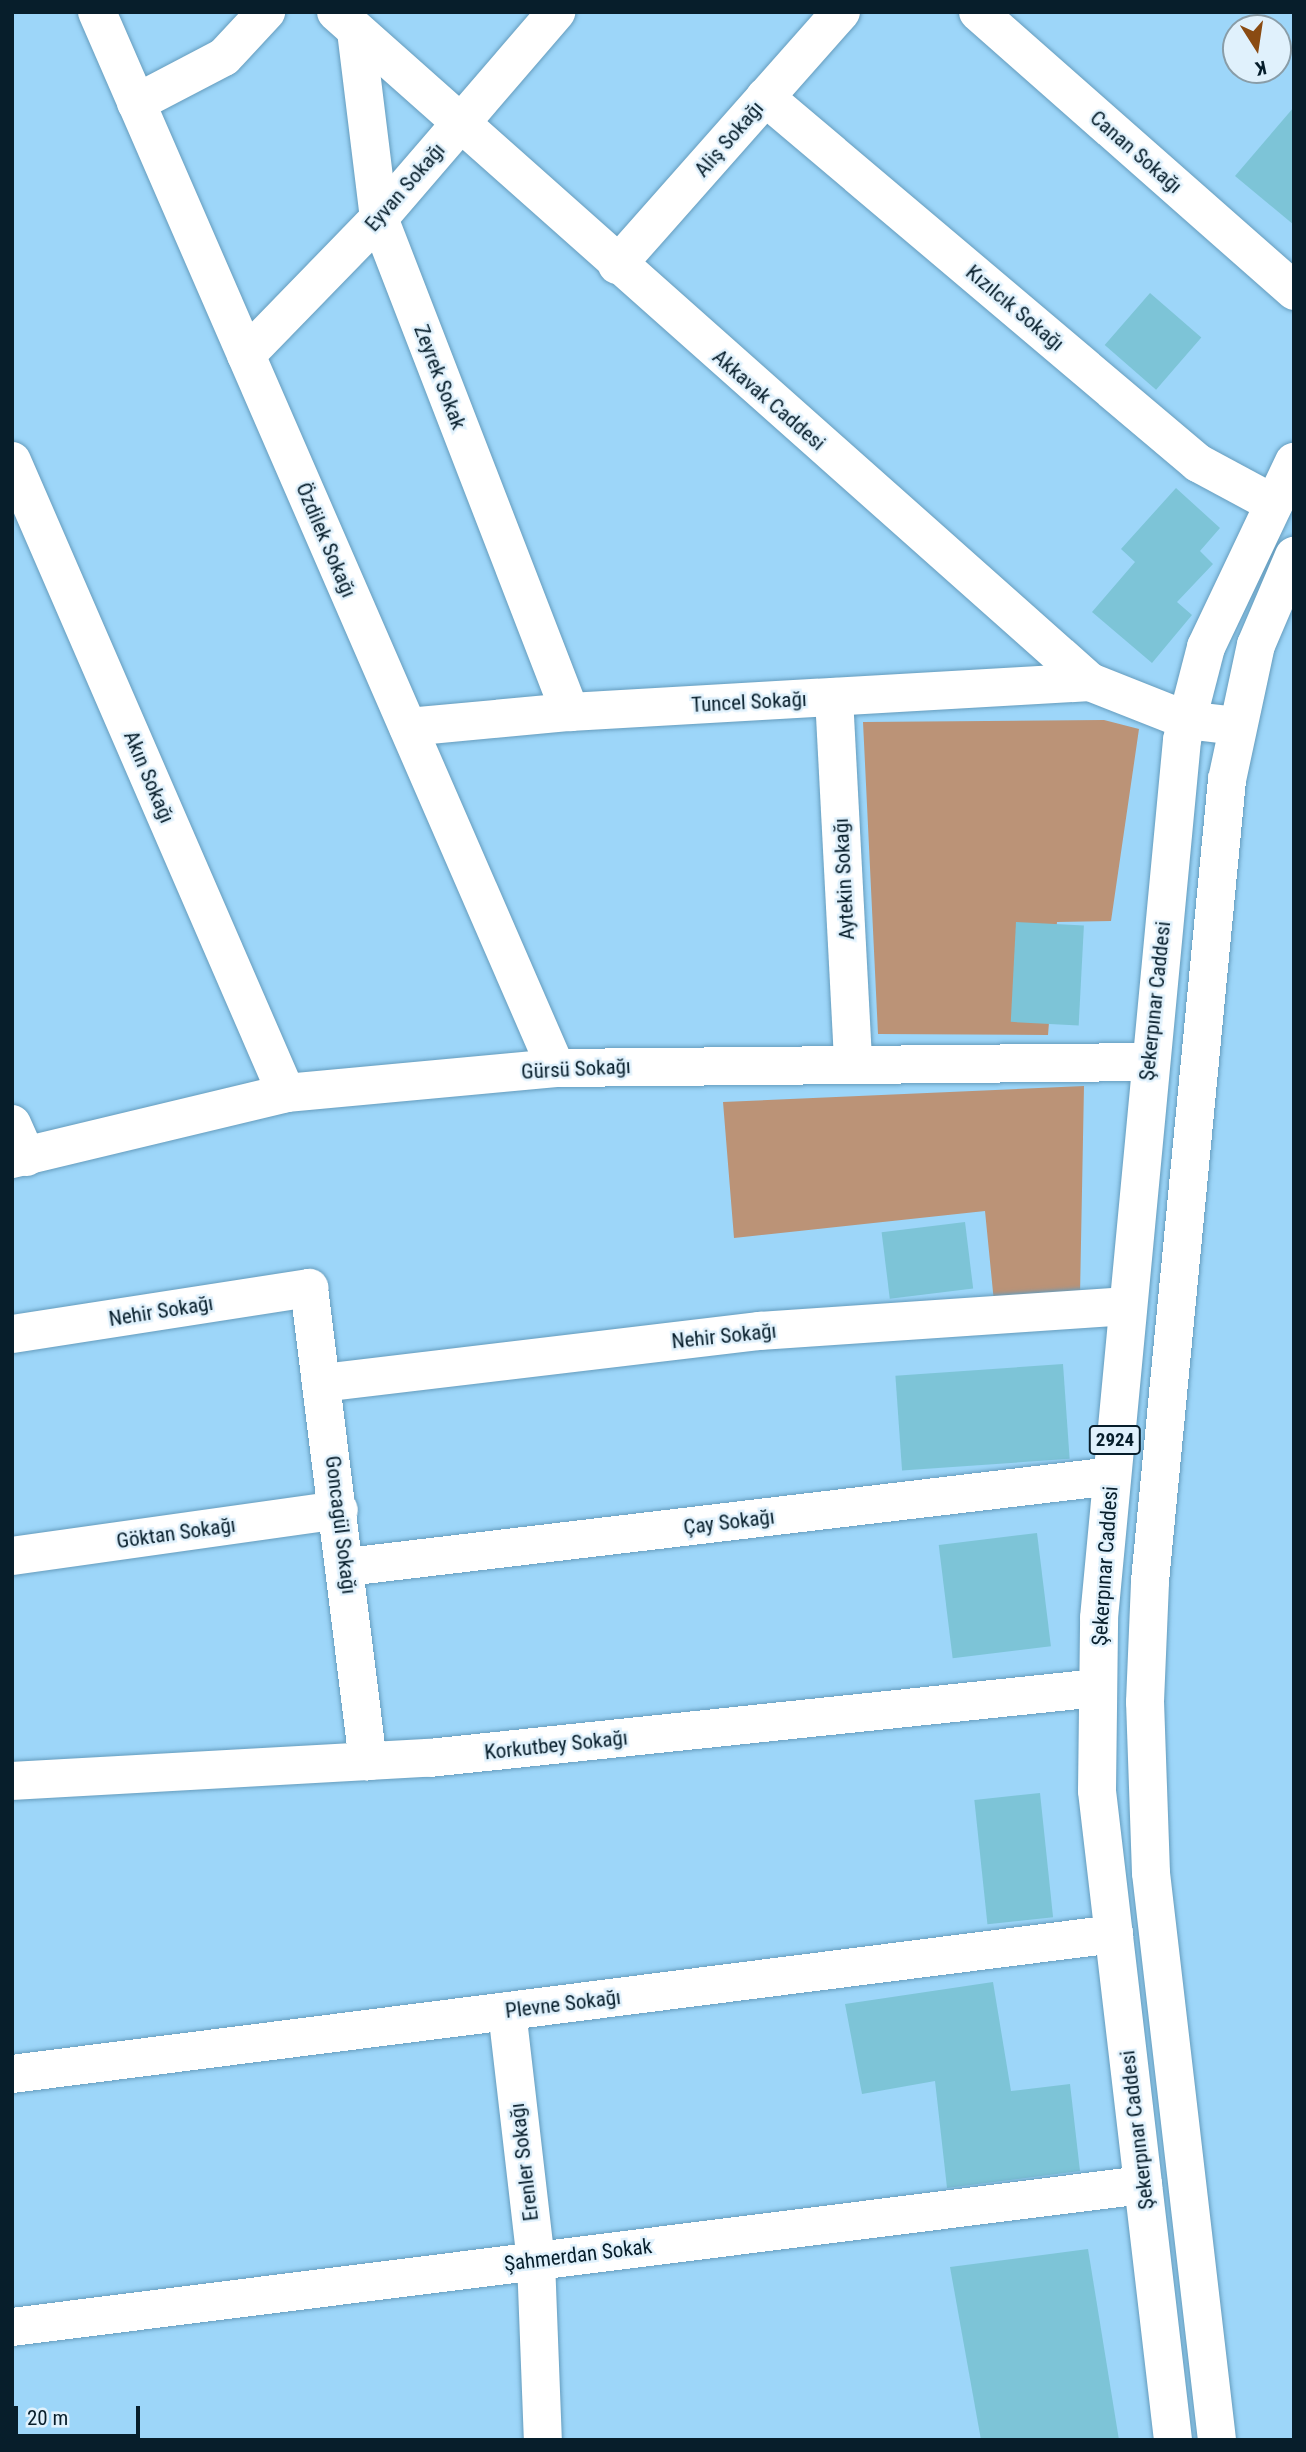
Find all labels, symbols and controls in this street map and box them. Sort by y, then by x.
north arrow [1222,14,1292,84]
text: K [1254,56,1269,80]
street label: Aliş Sokağı [689,96,769,182]
street label: Canan Sokağı [1085,105,1187,199]
street label: Eyvan Sokağı [360,138,450,236]
street label: Kızılcık Sokağı [961,260,1069,356]
street label: Zeyrek Sokak [409,321,471,433]
street label: Akkavak Caddesi [707,344,831,456]
street label: Özdilek Sokağı [291,479,361,601]
street label: Tuncel Sokağı [691,686,807,718]
street label: Akın Sokağı [118,727,180,827]
street label: Aytekin Sokağı [828,817,860,941]
street label: Şekerpınar Caddesi [1134,920,1176,1082]
street label: Gürsü Sokağı [521,1054,631,1084]
street label: Nehir Sokağı [107,1290,215,1332]
street label: Nehir Sokağı [670,1318,778,1354]
road number: 2924 [1089,1424,1141,1456]
street label: Goncagül Sokağı [320,1454,362,1596]
street label: Şekerpınar Caddesi [1087,1485,1123,1647]
street label: Çay Sokağı [682,1504,776,1540]
street label: Göktan Sokağı [115,1512,237,1554]
street label: Korkutbey Sokağı [483,1725,629,1765]
street label: Plevne Sokağı [504,1984,622,2024]
street label: Şekerpınar Caddesi [1115,2049,1159,2211]
street label: Erenler Sokağı [504,2102,544,2222]
street label: Şahmerdan Sokak [503,2233,653,2277]
scale bar [18,2392,144,2436]
text: 20 m [27,2406,68,2430]

